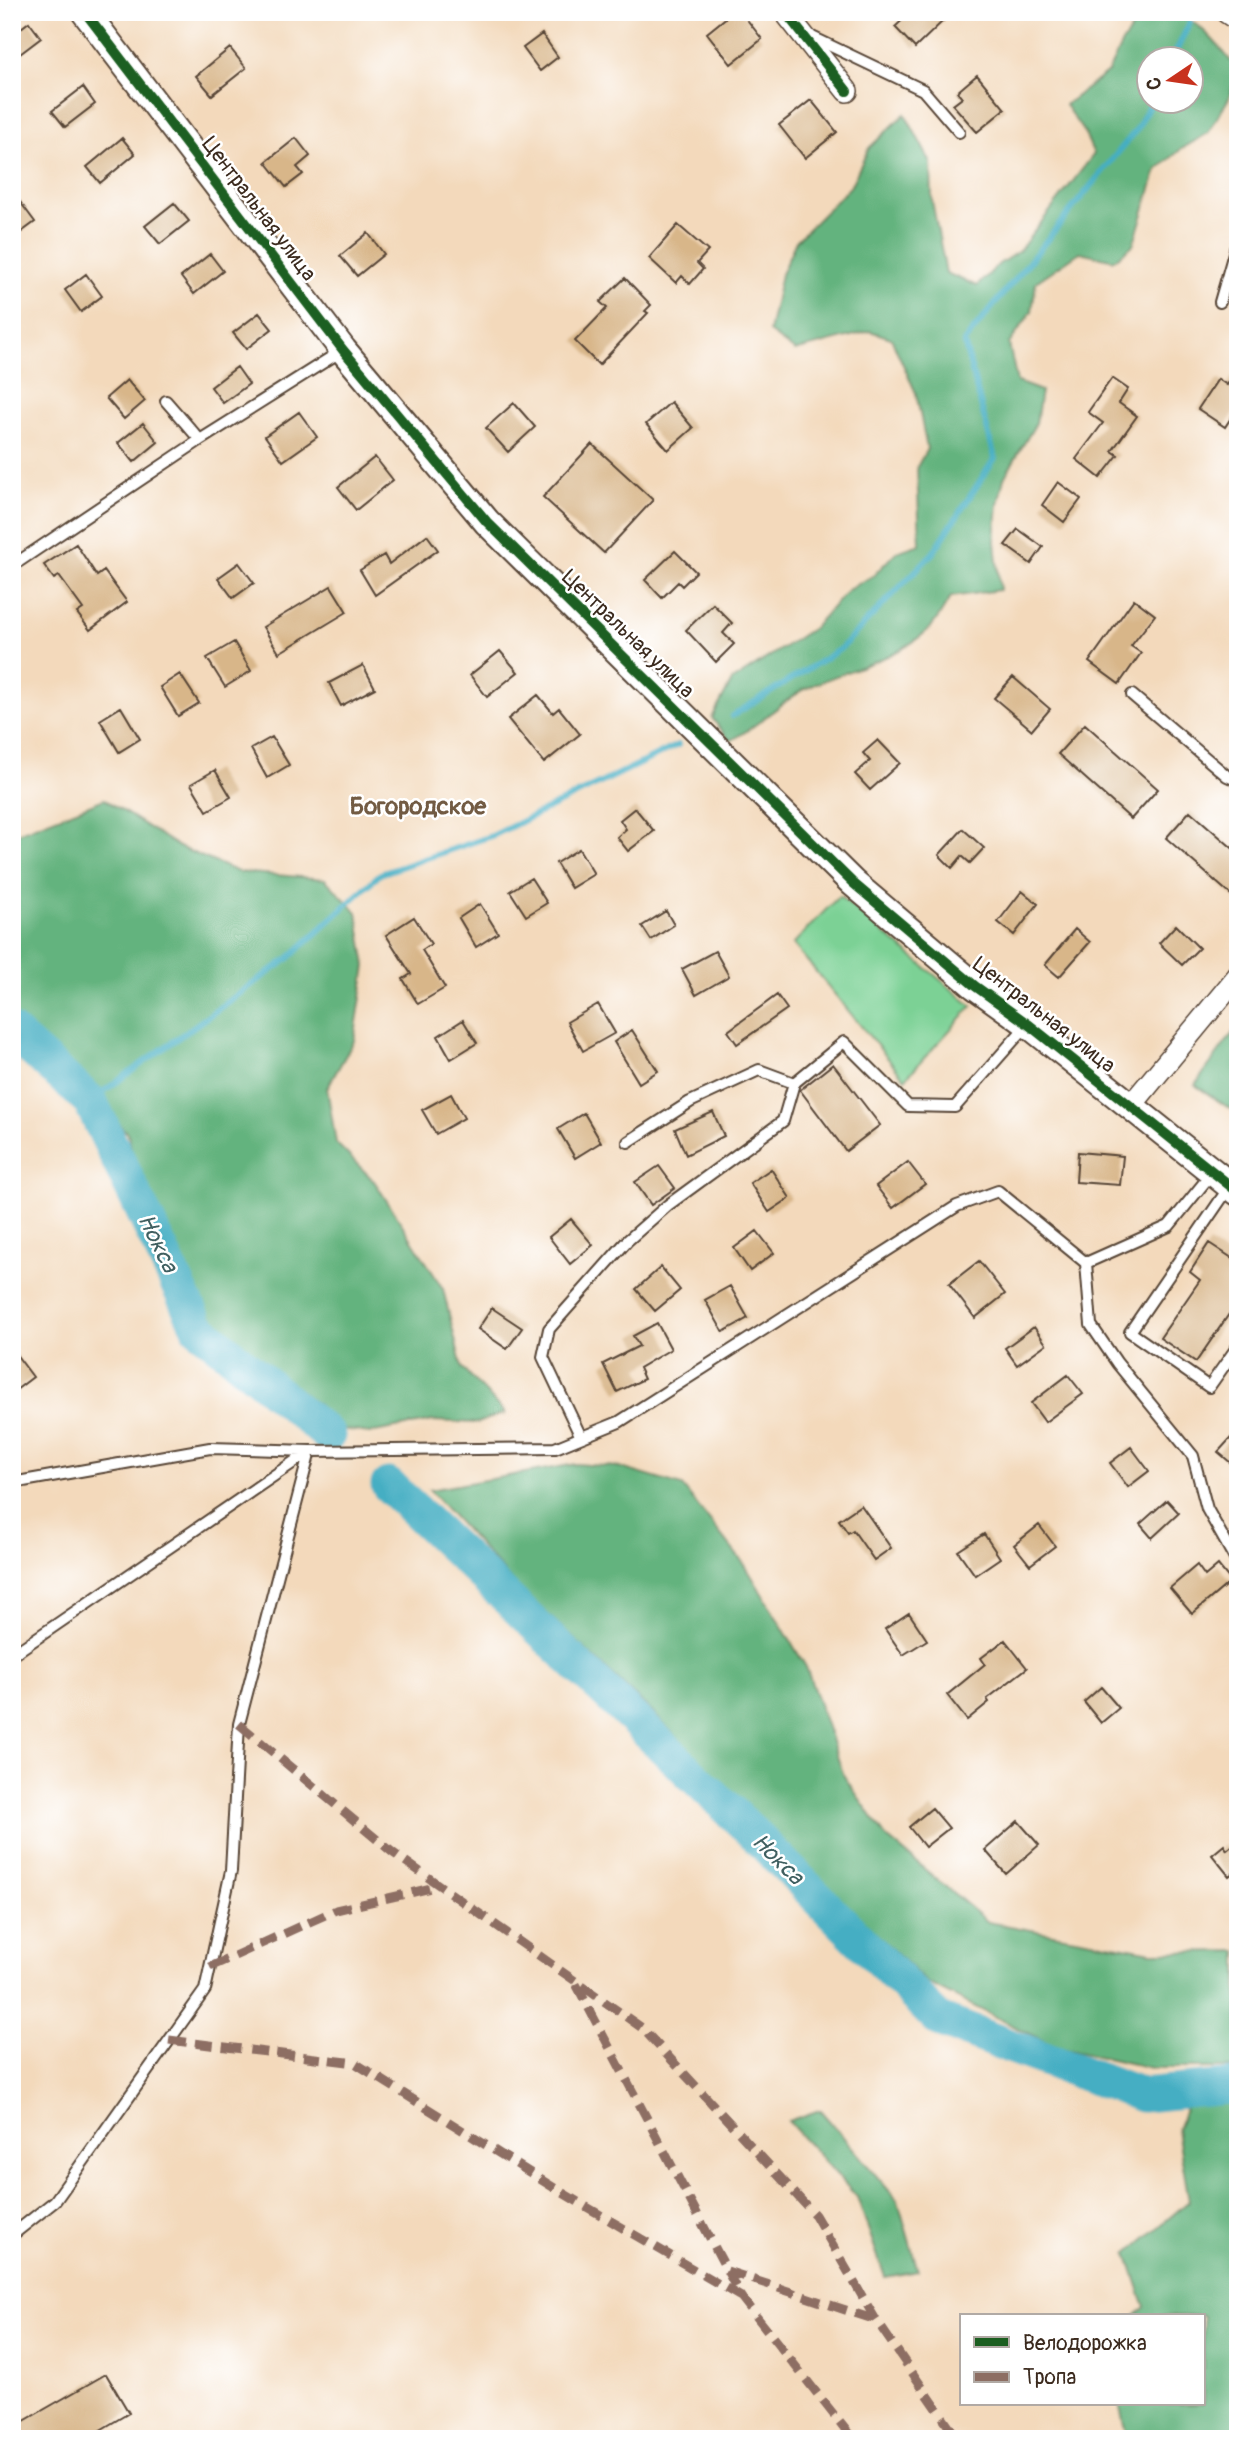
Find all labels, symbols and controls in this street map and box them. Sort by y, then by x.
north arrow [1134,46,1204,116]
text: С [1141,75,1167,92]
street label: Центральная улица [196,132,322,286]
street label: Центральная улица [556,564,700,704]
district label: Богородское [350,792,487,821]
street label: Центральная улица [967,951,1121,1079]
water label: Нокса [132,1209,185,1278]
water label: Нокса [746,1827,811,1892]
legend [960,2314,1204,2406]
text: Велодорожка [1023,2330,1147,2357]
text: Тропа [1023,2364,1076,2391]

